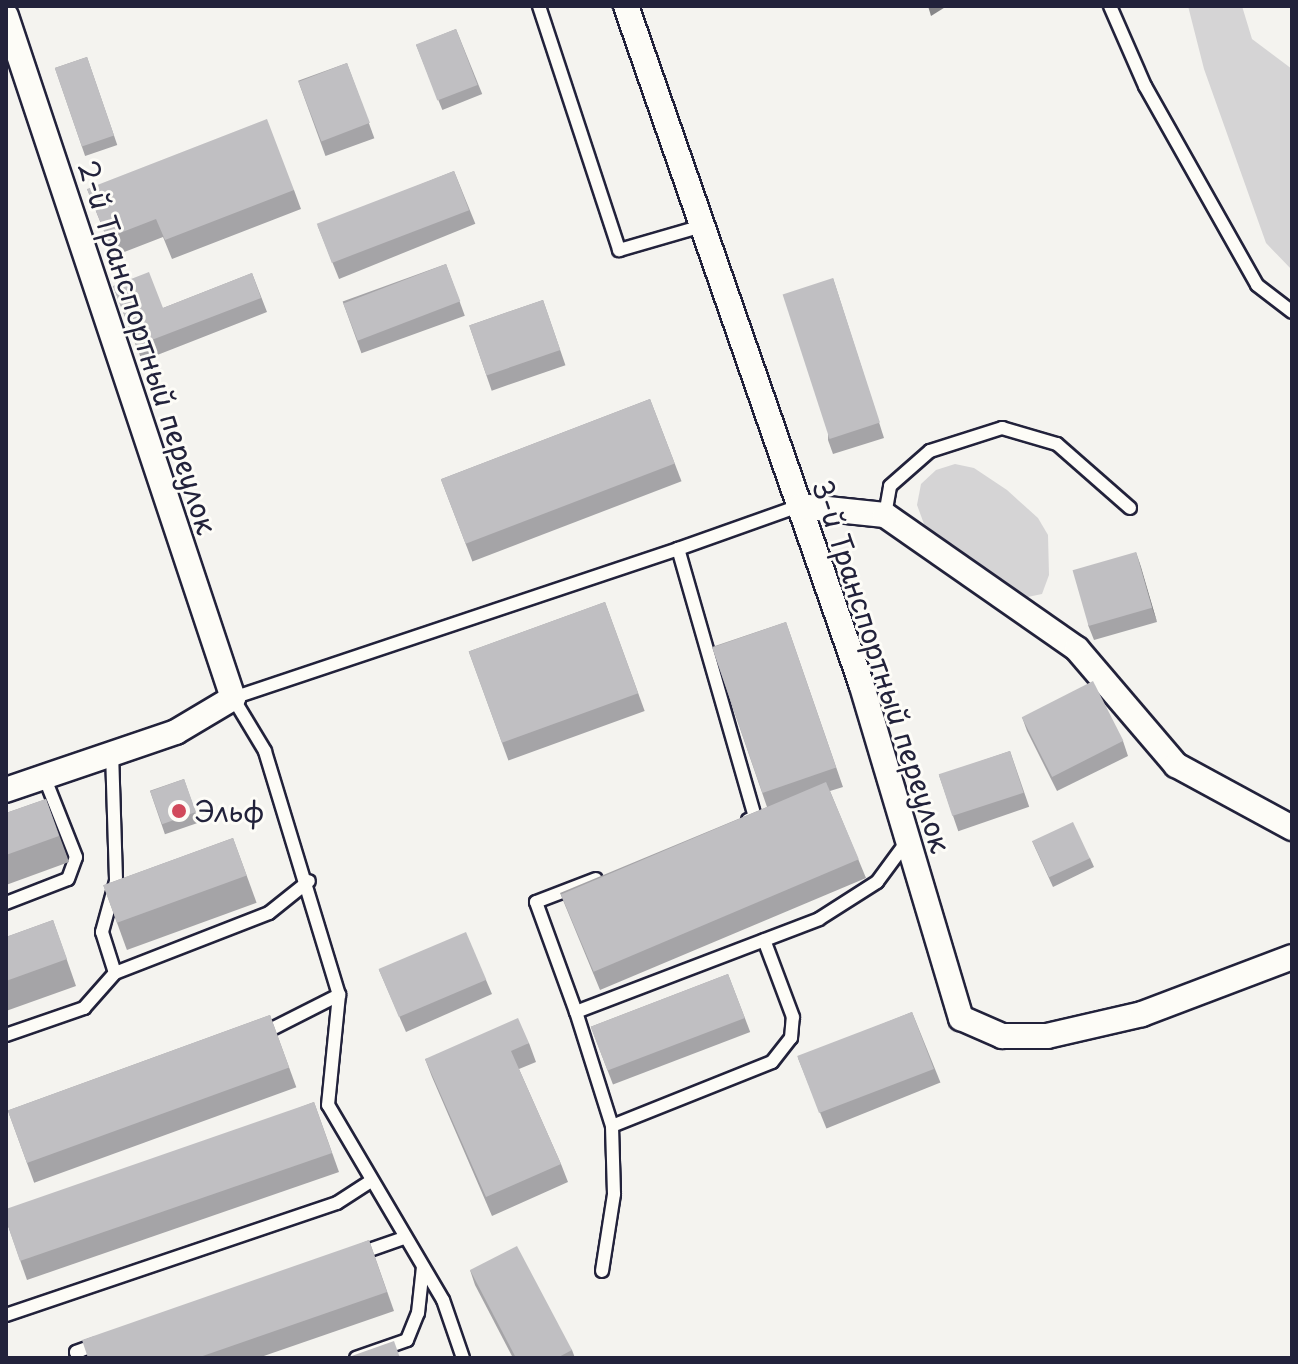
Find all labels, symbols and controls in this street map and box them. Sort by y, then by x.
street label: 2-й Транспортный переулок [72,156,224,538]
street label: 3-й Транспортный переулок [806,475,958,857]
place label: Эльф [195,794,264,828]
marker: Эльф [170,802,188,820]

